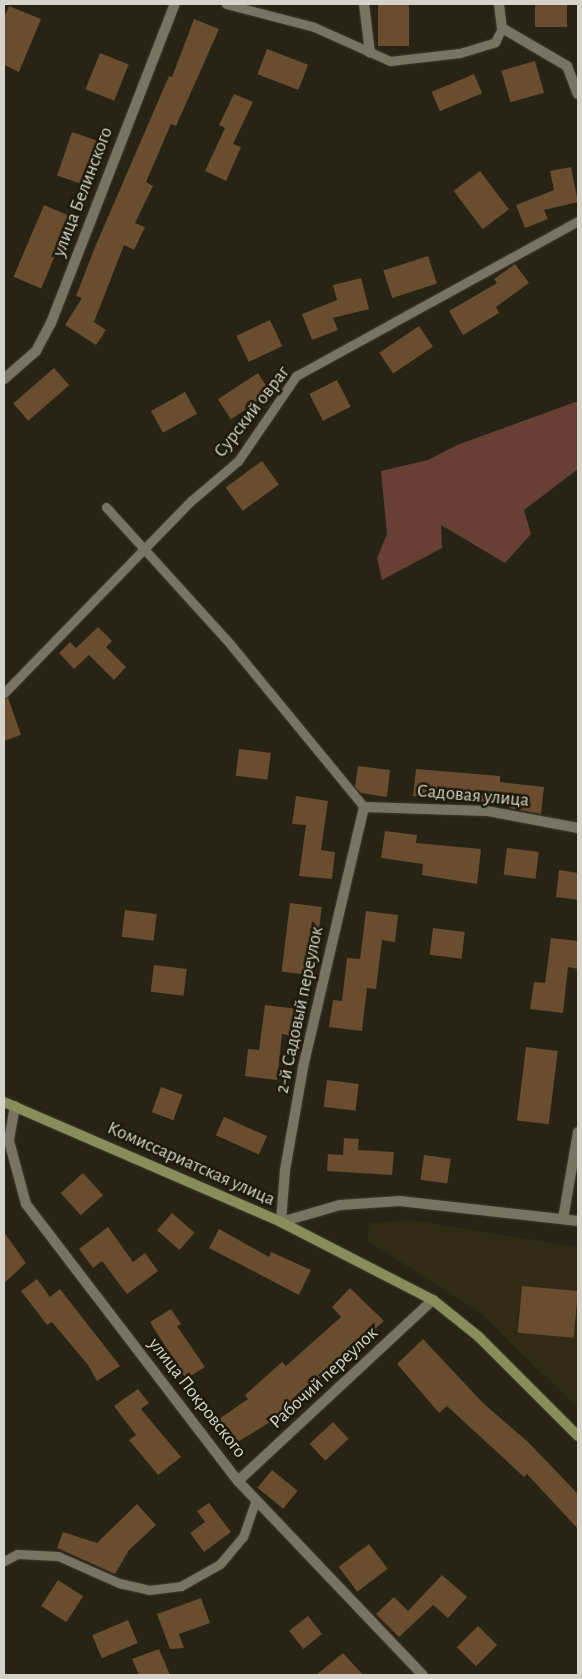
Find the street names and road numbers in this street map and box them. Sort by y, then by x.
street label: улица Белинского [48,124,118,260]
street label: Сурский овраг [209,362,295,462]
street label: Садовая улица [416,780,530,812]
street label: 2-й Садовый переулок [271,924,329,1096]
street label: Комиссариатская улица [104,1117,278,1211]
street label: Рабочий переулок [265,1322,383,1434]
street label: улица Покровского [143,1333,251,1463]

